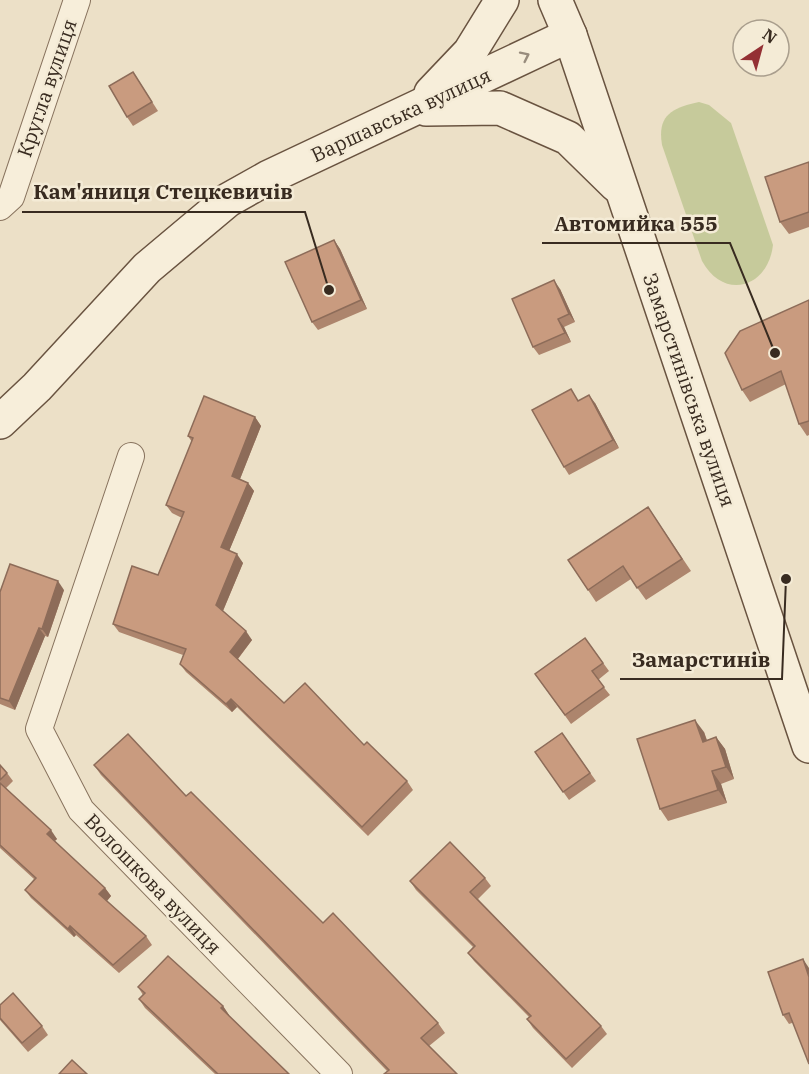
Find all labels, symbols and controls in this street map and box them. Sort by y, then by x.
street label: Кругла вулиця [10,15,83,160]
north arrow [731,18,791,78]
text: N [759,24,781,48]
one-way arrow [518,52,529,64]
street label: Варшавська вулиця [306,61,495,168]
callout: Кам'яниця Стецкевичів [22,173,305,212]
text: Кам'яниця Стецкевичів [33,177,293,205]
callout: Автомийка 555 [542,204,730,243]
text: Автомийка 555 [554,209,718,237]
street label: Замарстинівська вулиця [637,269,742,510]
callout: Замарстинів [620,640,782,679]
text: Замарстинів [632,645,770,673]
street label: Волошкова вулиця [79,807,228,960]

